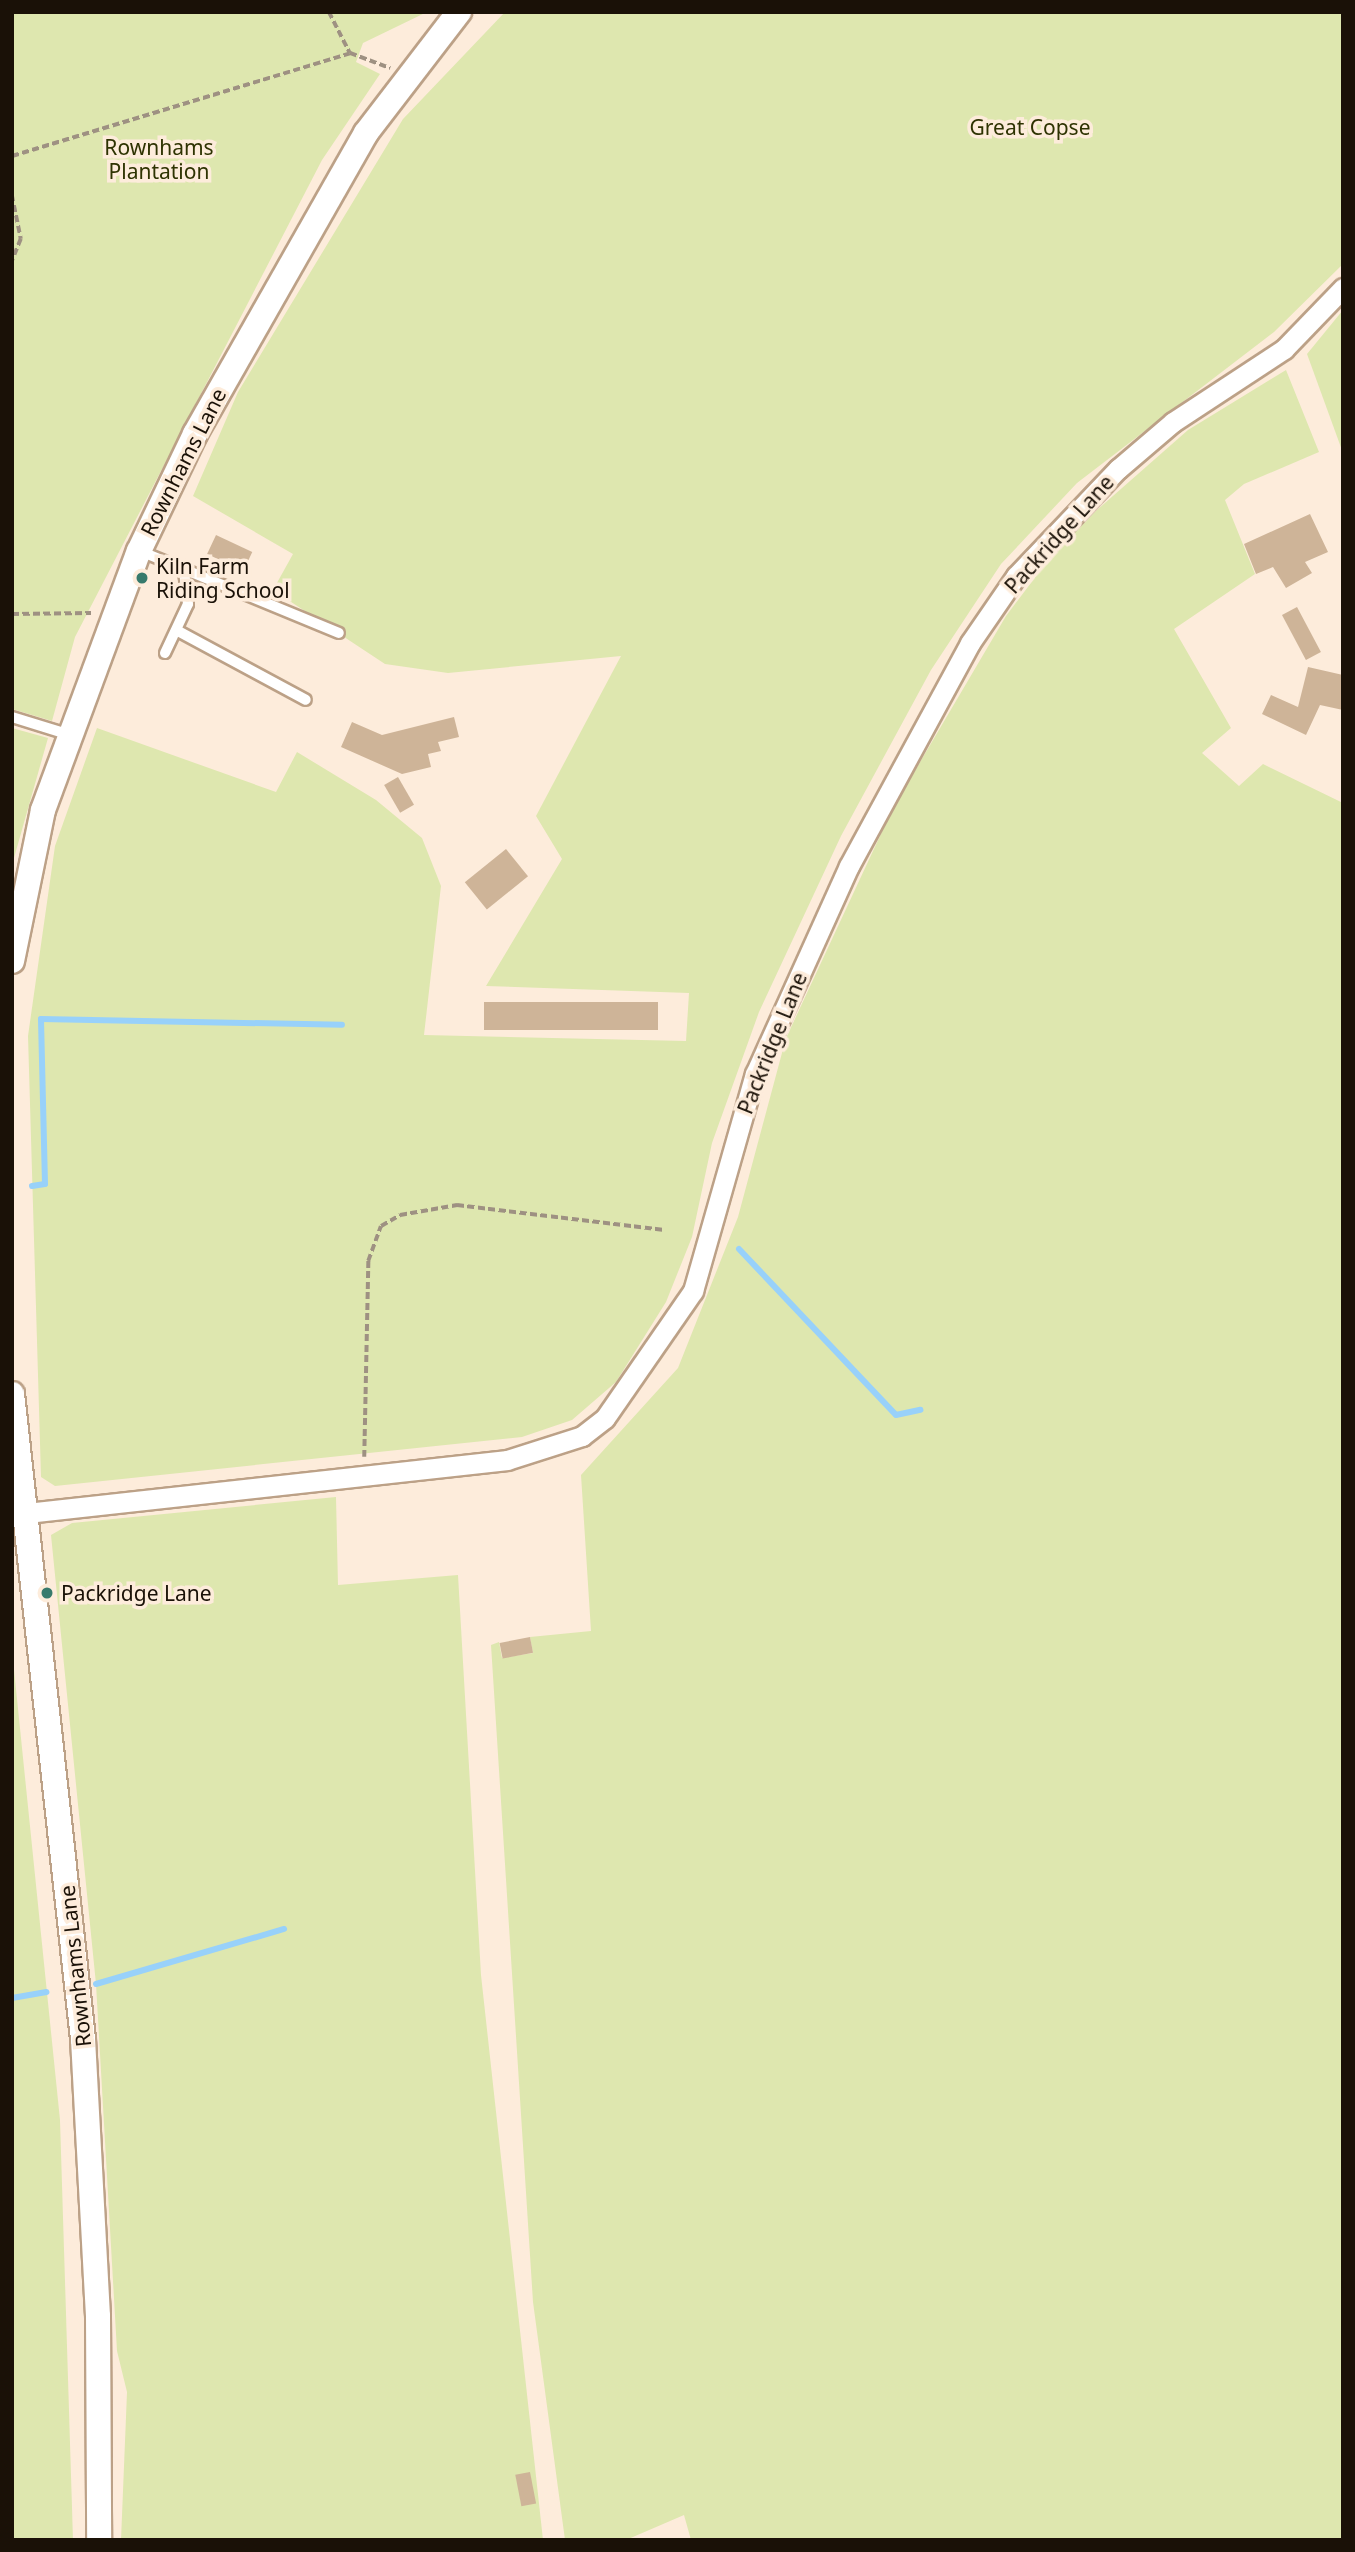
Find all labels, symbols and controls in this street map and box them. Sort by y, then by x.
park label: Great Copse [969,114,1091,140]
park label: Rownhams Plantation [104,134,214,184]
street label: Rownhams Lane [135,384,231,540]
street label: Packridge Lane [999,470,1119,598]
place label: Kiln Farm Riding School [156,553,290,603]
marker: Kiln Farm Riding School [134,570,150,586]
street label: Packridge Lane [732,968,812,1118]
place label: Packridge Lane [61,1580,212,1606]
marker: Packridge Lane [39,1585,55,1601]
street label: Rownhams Lane [54,1884,96,2048]

